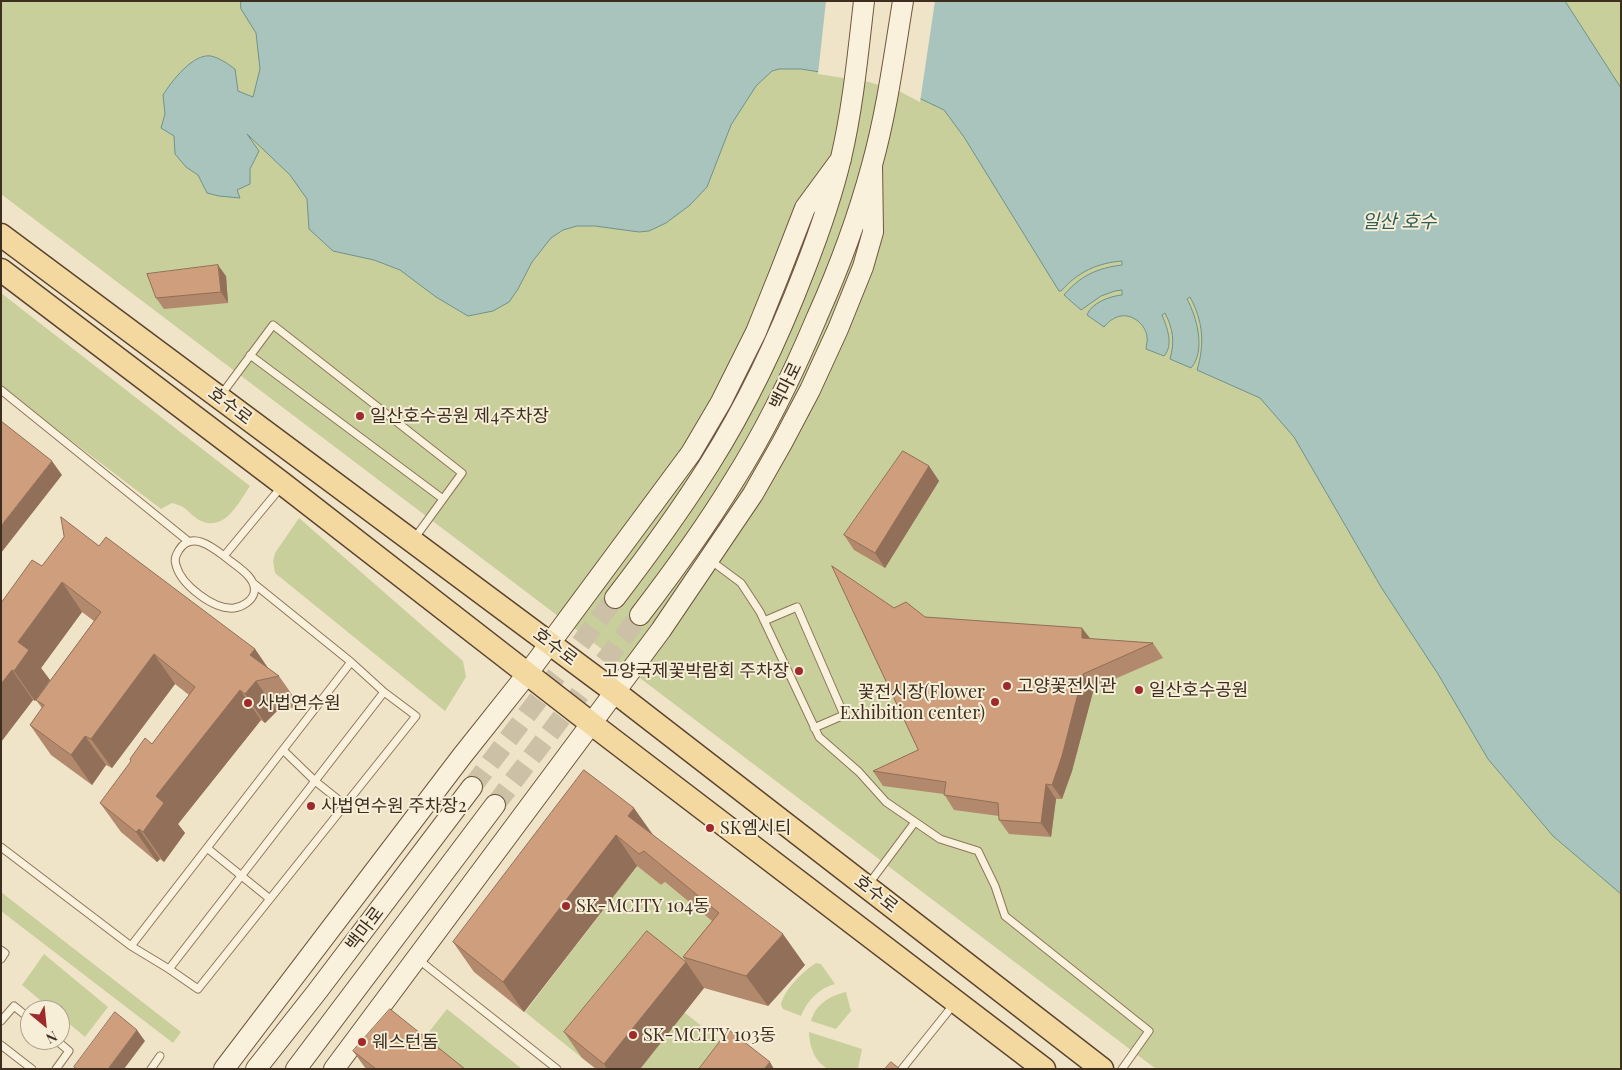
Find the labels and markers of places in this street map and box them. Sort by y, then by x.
place label: 일산호수공원 제4주차장 [370,405,549,427]
marker: 일산호수공원 제4주차장 [354,410,366,422]
place label: 고양국제꽃박람회 주차장 [602,660,789,682]
marker: 고양국제꽃박람회 주차장 [793,665,805,677]
place label: 고양꽃전시관 [1017,675,1116,697]
place label: 일산호수공원 [1149,679,1248,701]
marker: 고양꽃전시관 [1001,680,1013,692]
place label: 꽃전시장(Flower Exhibition center) [840,681,985,724]
marker: 일산호수공원 [1133,684,1145,696]
place label: 사법연수원 [258,692,341,714]
marker: 꽃전시장(Flower Exhibition center) [989,696,1001,708]
marker: 사법연수원 [242,697,254,709]
place label: 사법연수원 주차장2 [321,795,467,817]
marker: 사법연수원 주차장2 [305,800,317,812]
place label: SK엠시티 [720,817,791,839]
marker: SK엠시티 [704,822,716,834]
place label: SK-MCITY 104동 [576,895,710,917]
marker: SK-MCITY 104동 [560,900,572,912]
place label: SK-MCITY 103동 [643,1024,776,1046]
marker: SK-MCITY 103동 [627,1029,639,1041]
place label: 웨스턴돔 [372,1031,438,1053]
marker: 웨스턴돔 [356,1036,368,1048]

